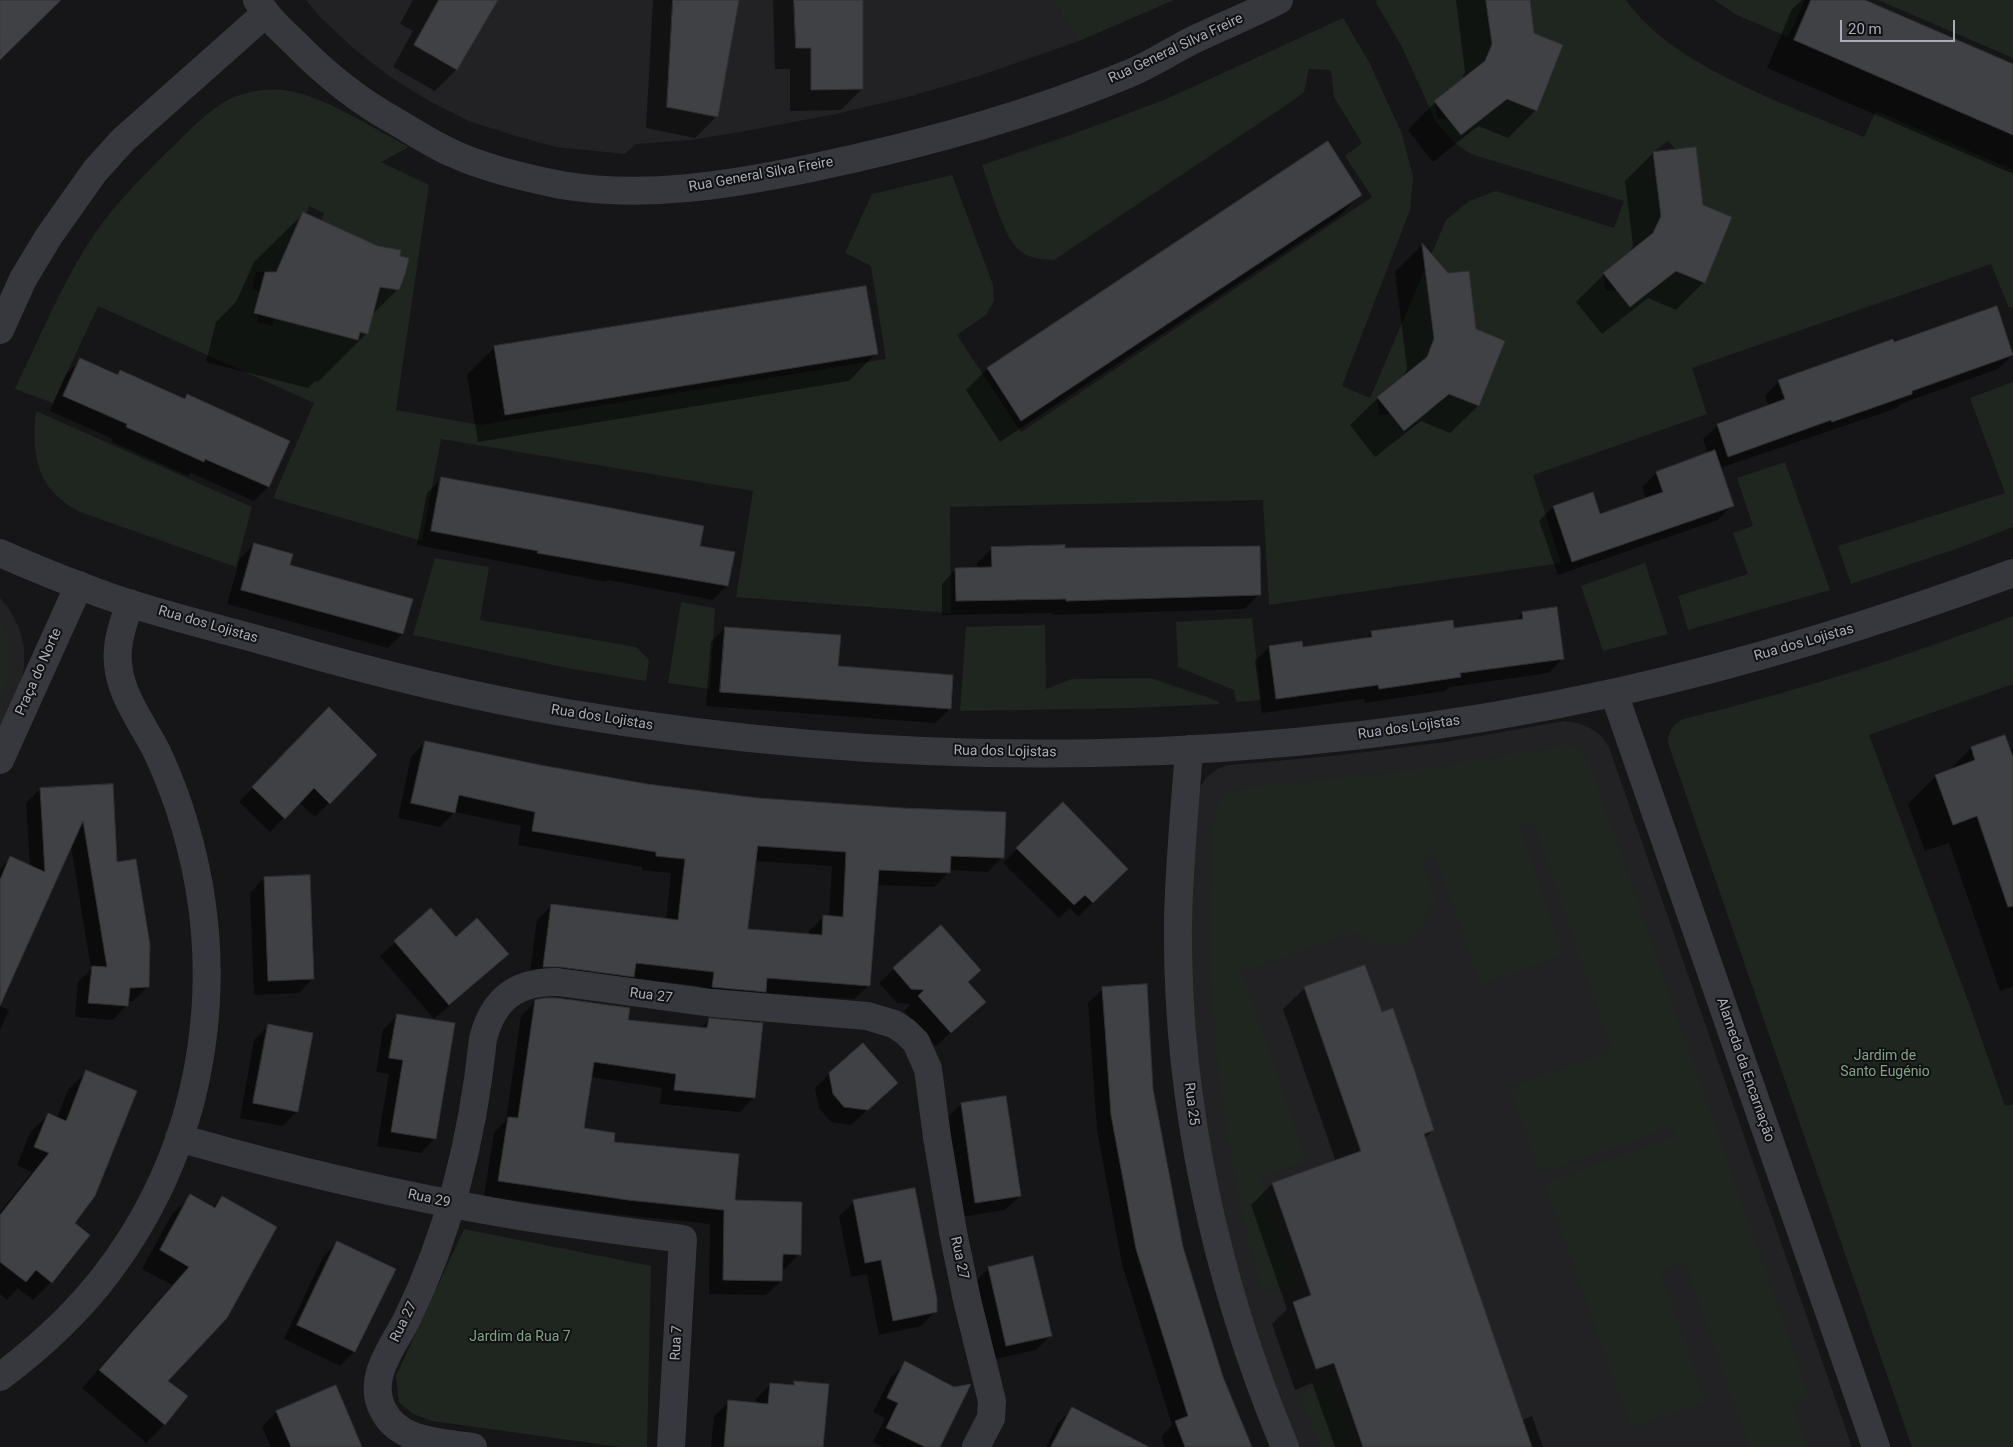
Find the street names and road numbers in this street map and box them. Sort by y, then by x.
street label: Rua General Silva Freire [1106,10,1246,88]
street label: Rua General Silva Freire [687,154,835,196]
street label: Rua dos Lojistas [156,603,260,647]
street label: Rua dos Lojistas [1752,621,1856,665]
street label: Praça do Norte [12,626,66,718]
street label: Rua dos Lojistas [550,702,654,734]
street label: Rua dos Lojistas [1357,713,1461,743]
street label: Rua dos Lojistas [953,743,1057,761]
street label: Rua 27 [629,985,673,1007]
street label: Alameda da Encarnação [1712,996,1778,1144]
street label: Rua 25 [1180,1082,1202,1126]
street label: Rua 29 [406,1186,452,1212]
street label: Rua 27 [946,1235,972,1281]
street label: Rua 27 [387,1299,421,1345]
street label: Rua 7 [668,1325,686,1361]

